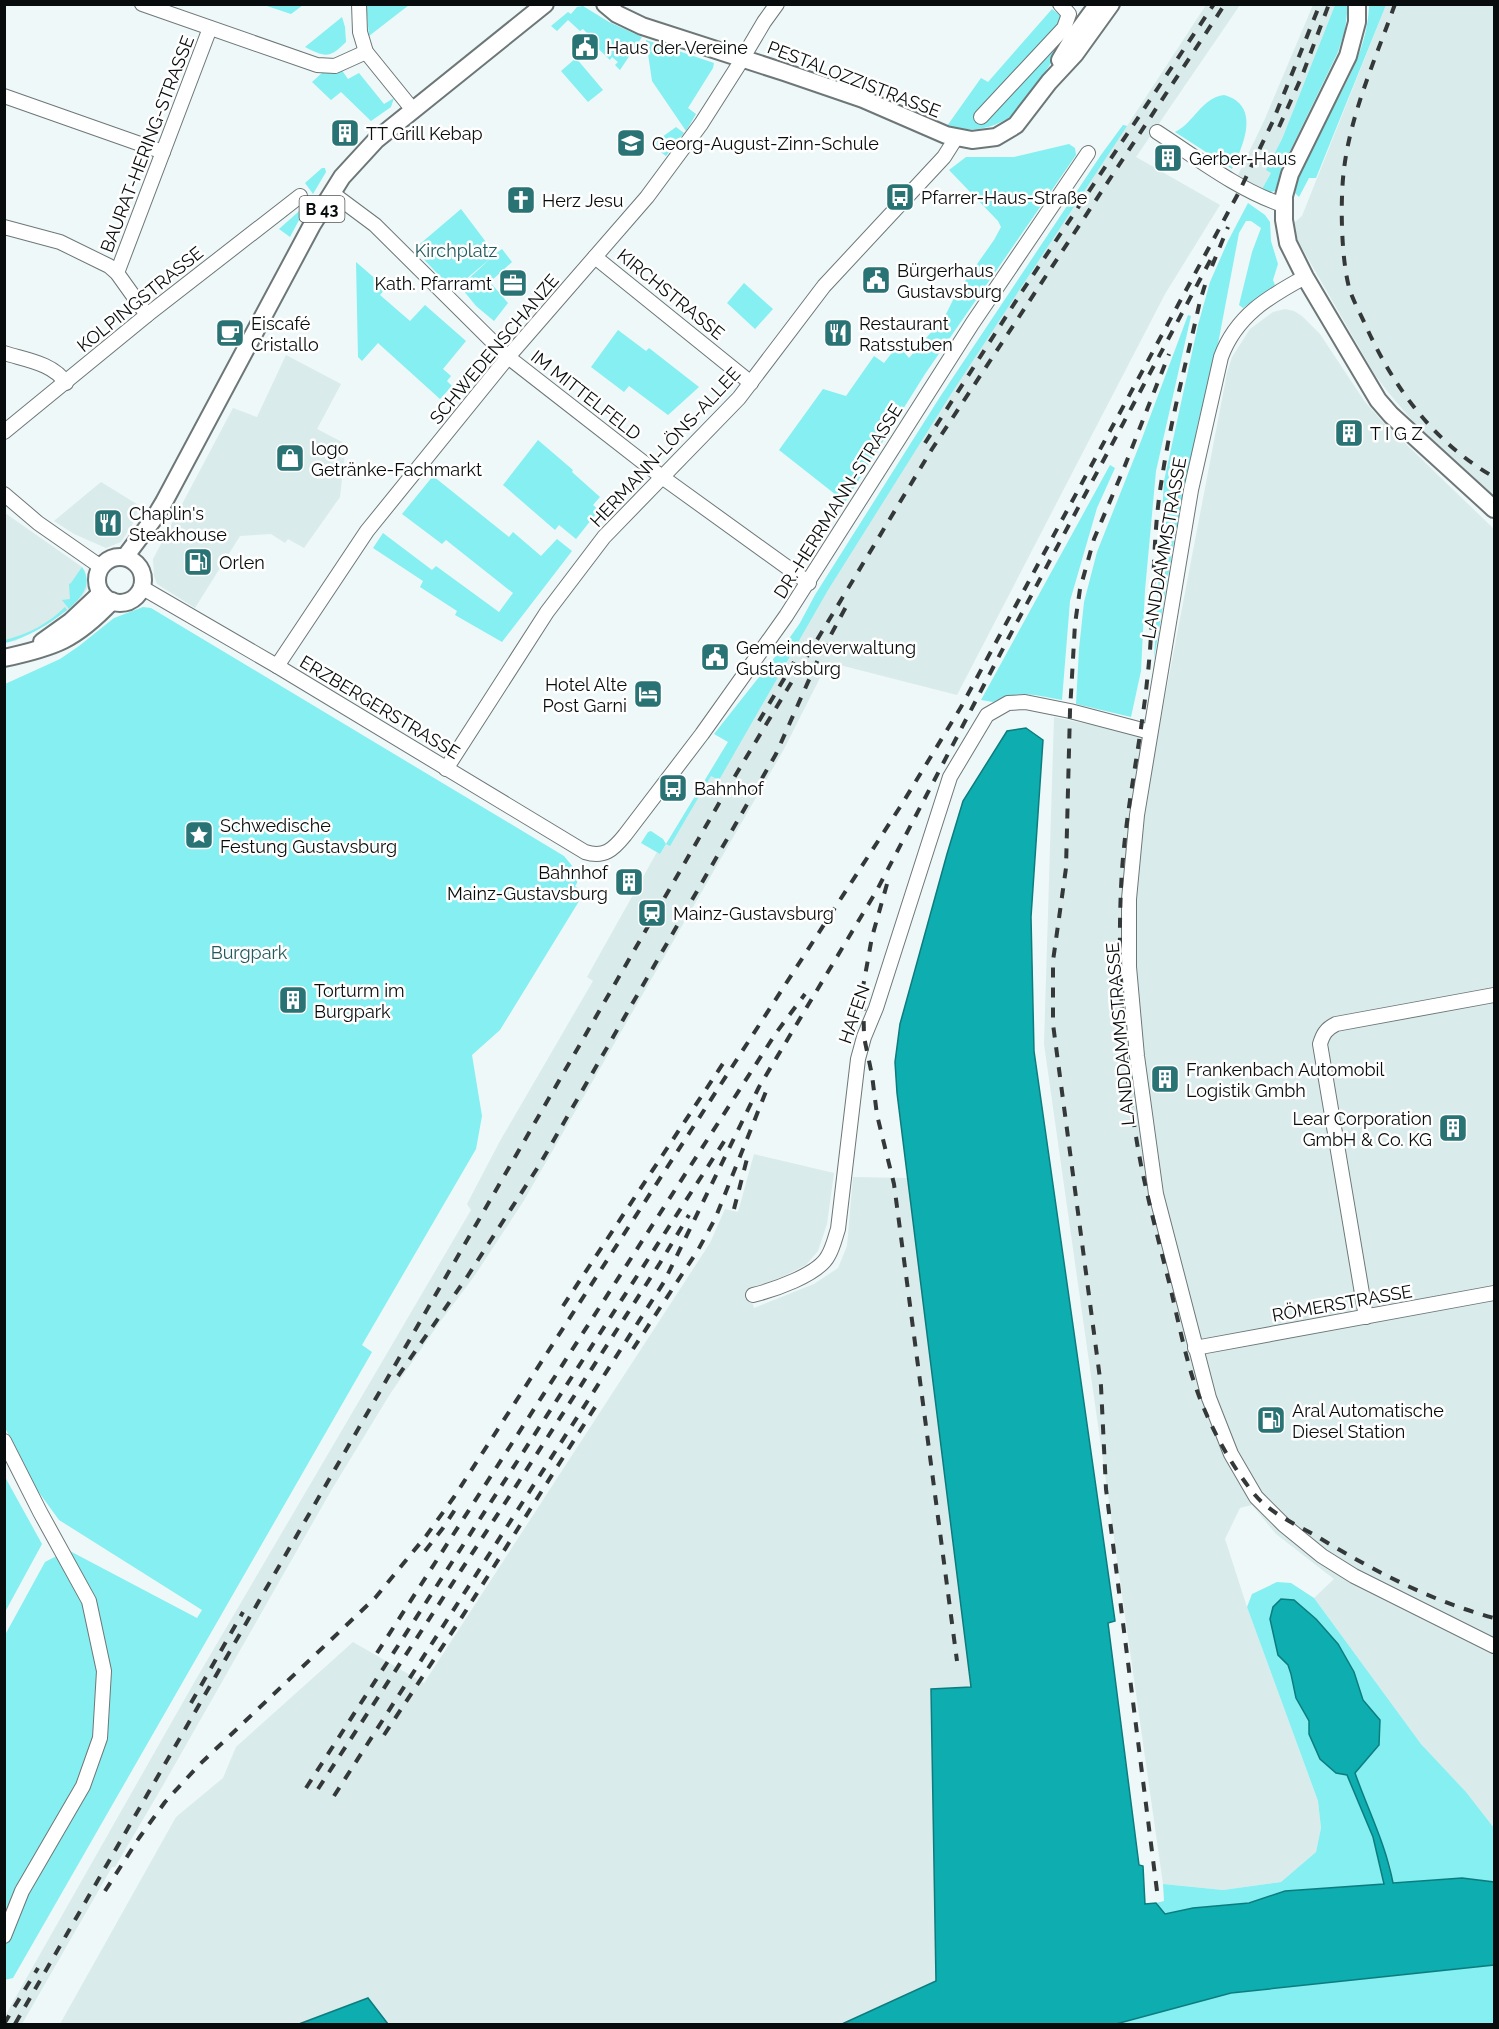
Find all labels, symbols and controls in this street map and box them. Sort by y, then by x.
public building icon: Haus der Vereine [569,31,601,63]
street label: BAURAT-HERING-STRASSE [96,33,198,255]
street label: PESTALOZZISTRASSE [765,36,943,122]
place label: Haus der Vereine [606,37,748,58]
building icon: TT Grill Kebap [329,117,361,149]
place label: TT Grill Kebap [366,123,483,144]
school or university icon: Georg-August-Zinn-Schule [615,127,647,159]
place label: Georg-August-Zinn-Schule [652,133,879,154]
building icon: Gerber-Haus [1152,142,1184,174]
place label: Gerber-Haus [1189,148,1296,169]
bus stop icon: Pfarrer-Haus-Straße [884,181,916,213]
church icon: Herz Jesu [505,184,537,216]
place label: Pfarrer-Haus-Straße [921,187,1088,208]
place label: Herz Jesu [542,190,623,211]
road number: B 43 [300,196,344,222]
park label: Kirchplatz [415,240,497,261]
street label: KOLPINGSTRASSE [73,242,207,356]
street label: KIRCHSTRASSE [613,244,729,344]
place label: Bürgerhaus Gustavsburg [897,260,1002,302]
public building icon: Bürgerhaus Gustavsburg [860,264,892,296]
office icon: Kath. Pfarramt [497,267,529,299]
street label: SCHWEDENSCHANZE [425,270,563,428]
place label: Kath. Pfarramt [374,273,492,294]
place label: Eiscafé Cristallo [251,313,319,355]
place label: Restaurant Ratsstuben [859,313,953,355]
cafe icon: Eiscafé Cristallo [214,317,246,349]
restaurant icon: Restaurant Ratsstuben [822,317,854,349]
street label: IM MITTELFELD [527,346,645,444]
street label: HERMANN-LÖNS-ALLEE [586,363,744,531]
street label: DR.-HERRMANN-STRASSE [769,400,907,602]
building icon: T I G Z [1333,417,1365,449]
place label: T I G Z [1370,423,1423,444]
place label: logo Getränke-Fachmarkt [311,438,482,480]
shop icon: logo Getränke-Fachmarkt [274,442,306,474]
street label: LANDDAMMSTRASSE [1138,456,1190,640]
place label: Chaplin's Steakhouse [129,503,227,545]
restaurant icon: Chaplin's Steakhouse [92,507,124,539]
fuel station icon: Orlen [182,546,214,578]
place label: Orlen [219,552,265,573]
place label: Gemeindeverwaltung Gustavsburg [736,637,916,679]
public building icon: Gemeindeverwaltung Gustavsburg [699,641,731,673]
street label: ERZBERGERSTRASSE [296,651,464,763]
place label: Hotel Alte Post Garni [543,674,627,716]
hotel icon: Hotel Alte Post Garni [632,678,664,710]
bus stop icon: Bahnhof [657,772,689,804]
place label: Bahnhof [694,778,765,799]
place label: Schwedische Festung Gustavsburg [220,815,397,857]
place icon: Schwedische Festung Gustavsburg [183,819,215,851]
place label: Bahnhof Mainz-Gustavsburg [447,862,609,904]
building icon: Bahnhof Mainz-Gustavsburg [613,866,645,898]
station icon: Mainz-Gustavsburg [636,897,668,929]
place label: Mainz-Gustavsburg [673,903,834,924]
street label: LANDDAMMSTRASSE [1102,941,1138,1127]
park label: Burgpark [211,942,288,963]
place label: Torturm im Burgpark [314,980,405,1022]
street label: HAFEN [834,982,874,1046]
building icon: Torturm im Burgpark [277,984,309,1016]
place label: Frankenbach Automobil Logistik Gmbh [1186,1059,1384,1101]
building icon: Frankenbach Automobil Logistik Gmbh [1149,1063,1181,1095]
place label: Lear Corporation GmbH & Co. KG [1292,1108,1432,1150]
building icon: Lear Corporation GmbH & Co. KG [1437,1112,1469,1144]
street label: RÖMERSTRASSE [1270,1280,1414,1326]
place label: Aral Automatische Diesel Station [1292,1400,1444,1442]
fuel station icon: Aral Automatische Diesel Station [1255,1404,1287,1436]

